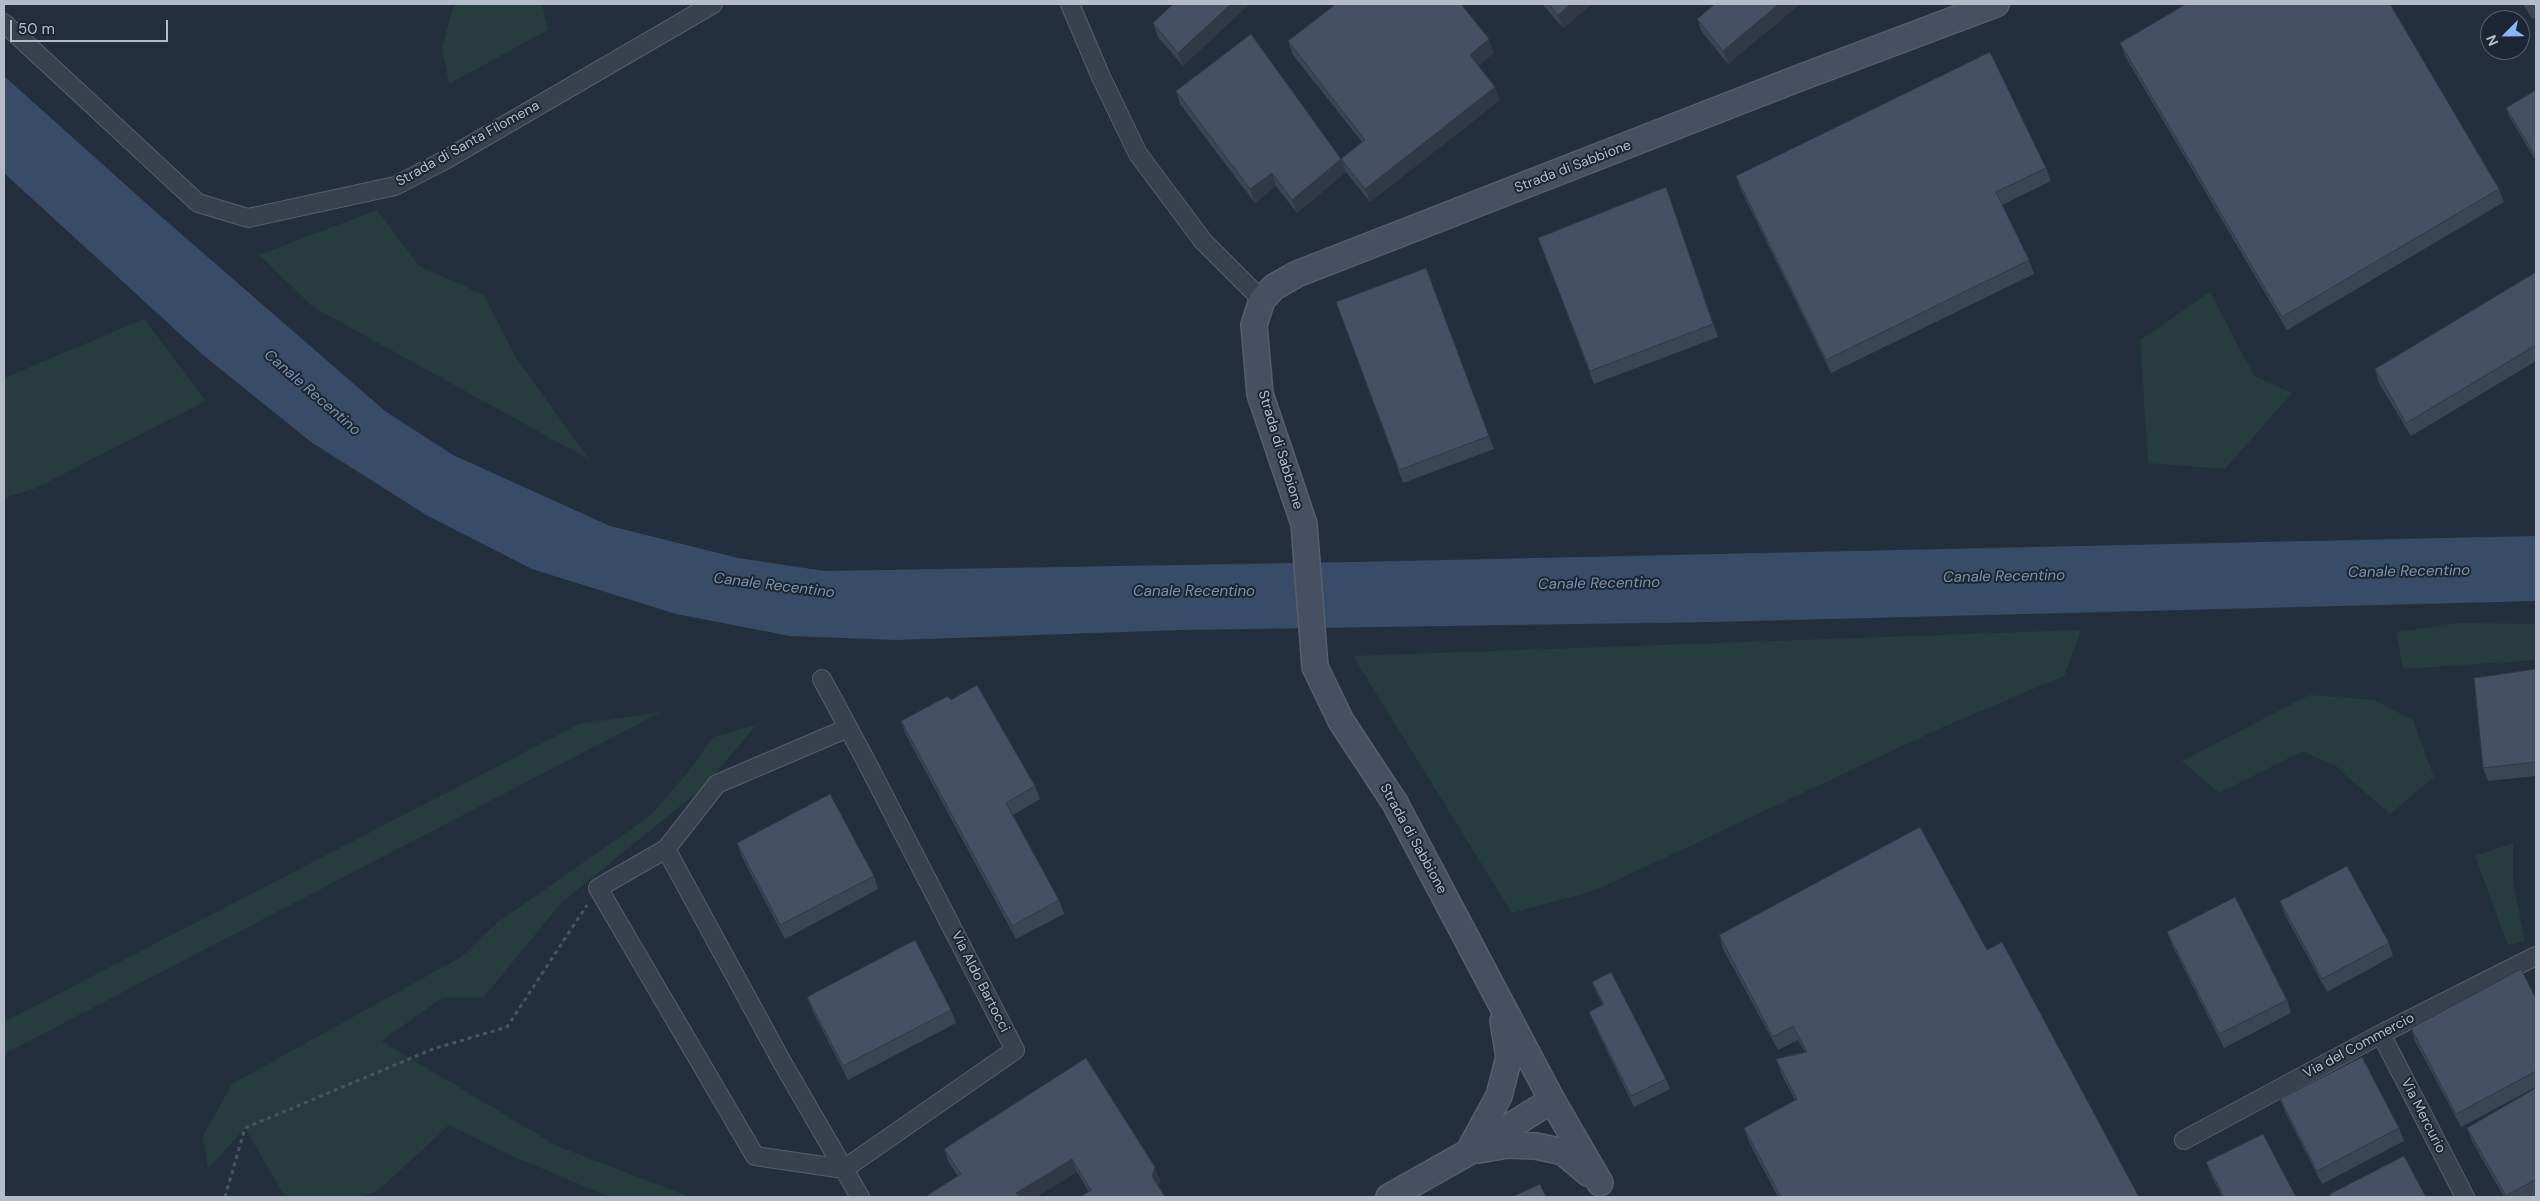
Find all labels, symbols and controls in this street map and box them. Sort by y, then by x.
scale bar [12,10,170,42]
north arrow [2480,10,2530,60]
text: 50 m [18,19,55,39]
text: N [2482,32,2502,49]
street label: Strada di Santa Filomena [393,98,543,190]
street label: Strada di Sabbione [1512,137,1634,197]
water label: Canale Recentino [260,346,364,440]
street label: Strada di Sabbione [1254,389,1306,511]
water label: Canale Recentino [2348,562,2470,582]
water label: Canale Recentino [1943,567,2065,587]
water label: Canale Recentino [712,570,836,602]
water label: Canale Recentino [1538,574,1660,594]
water label: Canale Recentino [1133,583,1255,601]
street label: Strada di Sabbione [1376,781,1450,897]
street label: Via Aldo Bartocci [947,929,1013,1035]
street label: Via del Commercio [2301,1010,2417,1082]
street label: Via Mercurio [2397,1076,2449,1156]

